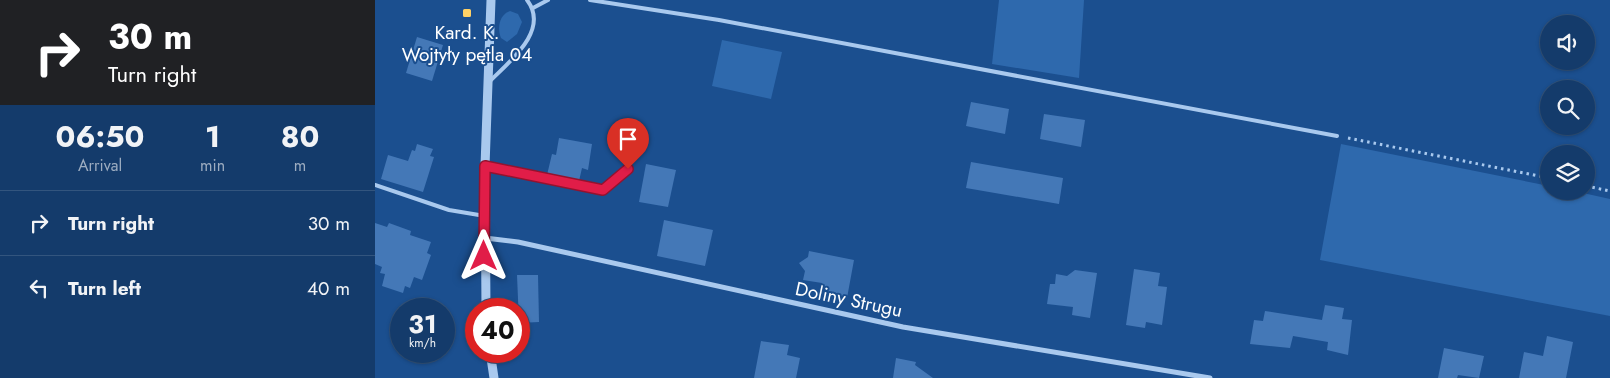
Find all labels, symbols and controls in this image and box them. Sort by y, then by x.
marker: Kard. K. Wojtyły pętla 04 [461,7,473,19]
text: 30 m [108,12,192,62]
map controls [1540,15,1595,200]
button: sound [1540,15,1595,70]
place label: Kard. K. Wojtyły pętla 04 [402,19,532,68]
icon: right [25,20,90,85]
text: Turn right [108,58,196,90]
button: search [1540,80,1595,135]
text: 06:50 [56,115,144,158]
text: 1 [205,115,220,158]
text: 80 [281,115,319,158]
pin [607,118,649,169]
icon: arrive [614,125,642,153]
button: layers [1540,145,1595,200]
text: Arrival [78,154,122,177]
text: min [200,154,225,177]
text: m [294,154,306,177]
icon: right [25,209,53,237]
text: Turn right [68,210,154,237]
text: 30 m [308,210,350,237]
position arrow [457,229,509,281]
icon: left [25,274,53,302]
text: Turn left [68,275,141,302]
text: 40 m [307,275,350,302]
street label: Doliny Strugu [793,275,905,324]
speed limit sign: 40 [465,298,530,363]
text: 31 [408,306,437,342]
text: km/h [409,334,436,352]

